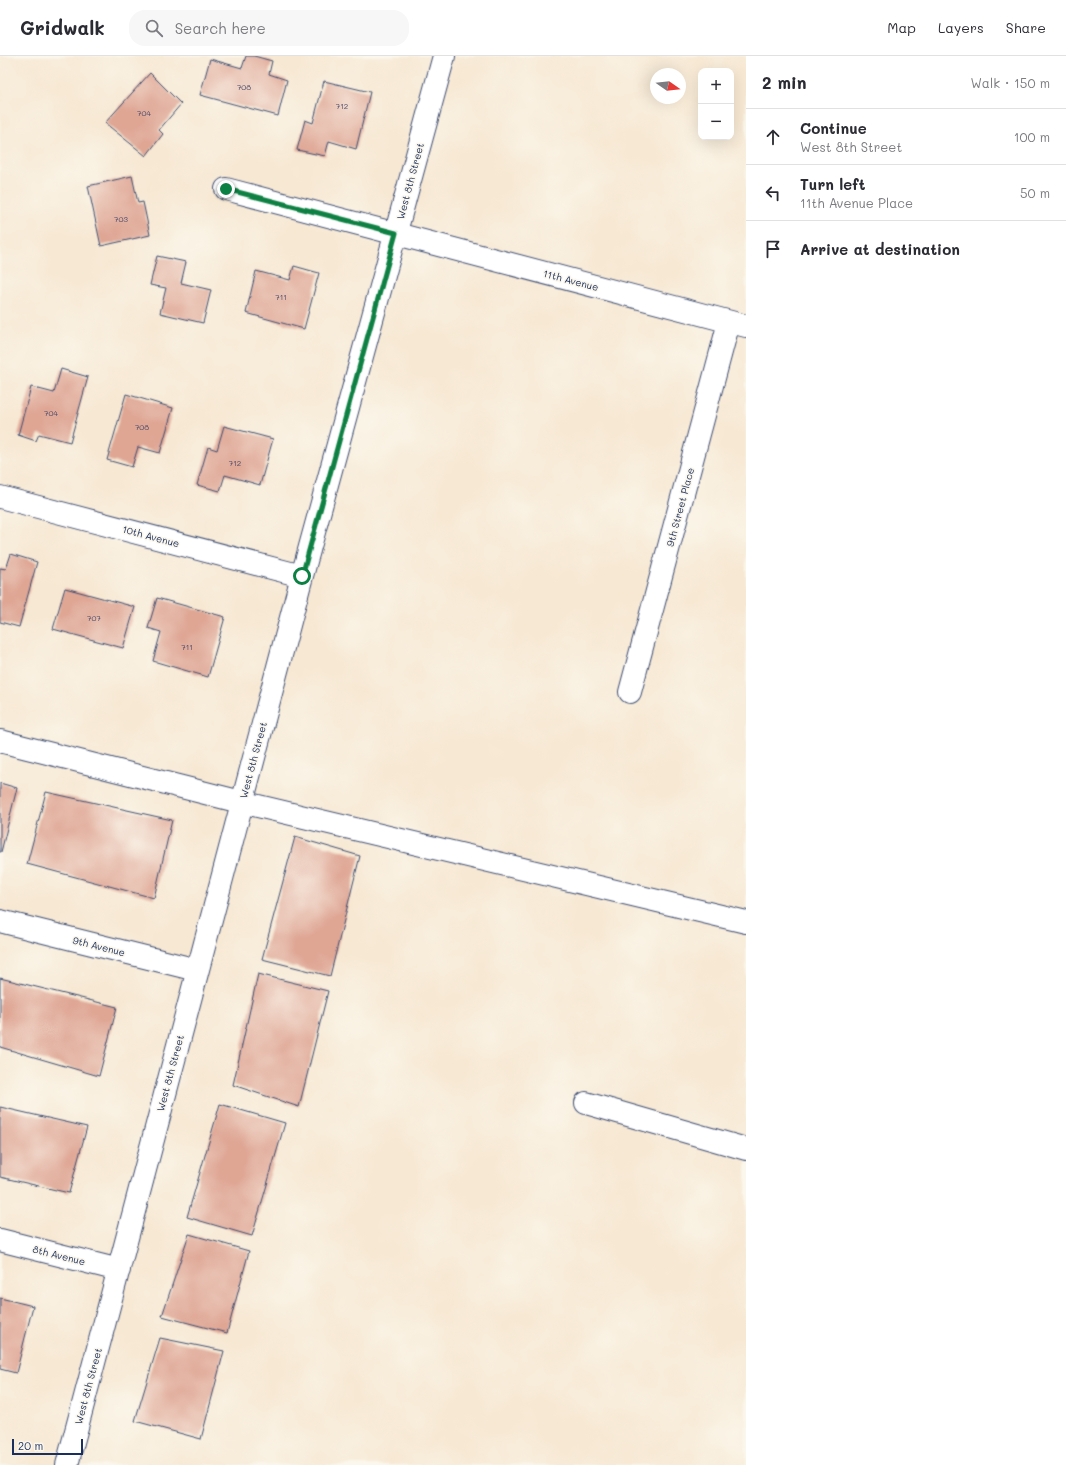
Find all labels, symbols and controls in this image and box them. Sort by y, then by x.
search box [129,10,409,46]
text: Gridwalk [20,15,105,40]
icon: search [143,17,165,39]
text: Search here [175,18,266,38]
text: Map [887,18,916,37]
text: Layers [938,18,984,37]
text: Share [1006,18,1046,37]
north arrow [650,68,686,104]
map controls [698,68,734,140]
button: + [698,68,734,104]
text: 2 min [762,71,807,93]
text: Walk · 150 m [970,74,1050,91]
house number: 708 [237,82,251,92]
house number: 712 [336,101,348,111]
button: − [698,104,734,140]
house number: 704 [137,108,151,118]
text: Continue [800,118,867,138]
icon: ahead [762,126,784,148]
text: 100 m [1014,128,1050,145]
text: West 8th Street [800,138,902,155]
street label: West 8th Street [393,141,427,221]
text: Turn left [800,174,865,194]
route end [217,180,235,198]
icon: left [762,182,784,204]
text: 50 m [1020,184,1050,201]
text: 11th Avenue Place [800,194,913,211]
house number: 703 [114,214,128,224]
icon: arrive [762,238,784,260]
text: Arrive at destination [800,239,960,259]
street label: 11th Avenue [542,266,600,294]
house number: 711 [275,292,287,302]
house number: 704 [44,408,58,418]
house number: 708 [135,422,149,432]
house number: 712 [229,458,241,468]
street label: 9th Street Place [663,466,697,548]
street label: 10th Avenue [121,522,181,550]
route start [293,567,311,585]
house number: 707 [87,613,101,623]
house number: 711 [181,642,193,652]
street label: West 8th Street [236,720,270,800]
street label: 9th Avenue [71,933,127,959]
street label: West 8th Street [153,1033,187,1113]
street label: 8th Avenue [31,1242,87,1268]
street label: West 8th Street [71,1346,105,1426]
scale bar [12,1437,83,1456]
text: 20 m [18,1438,43,1453]

